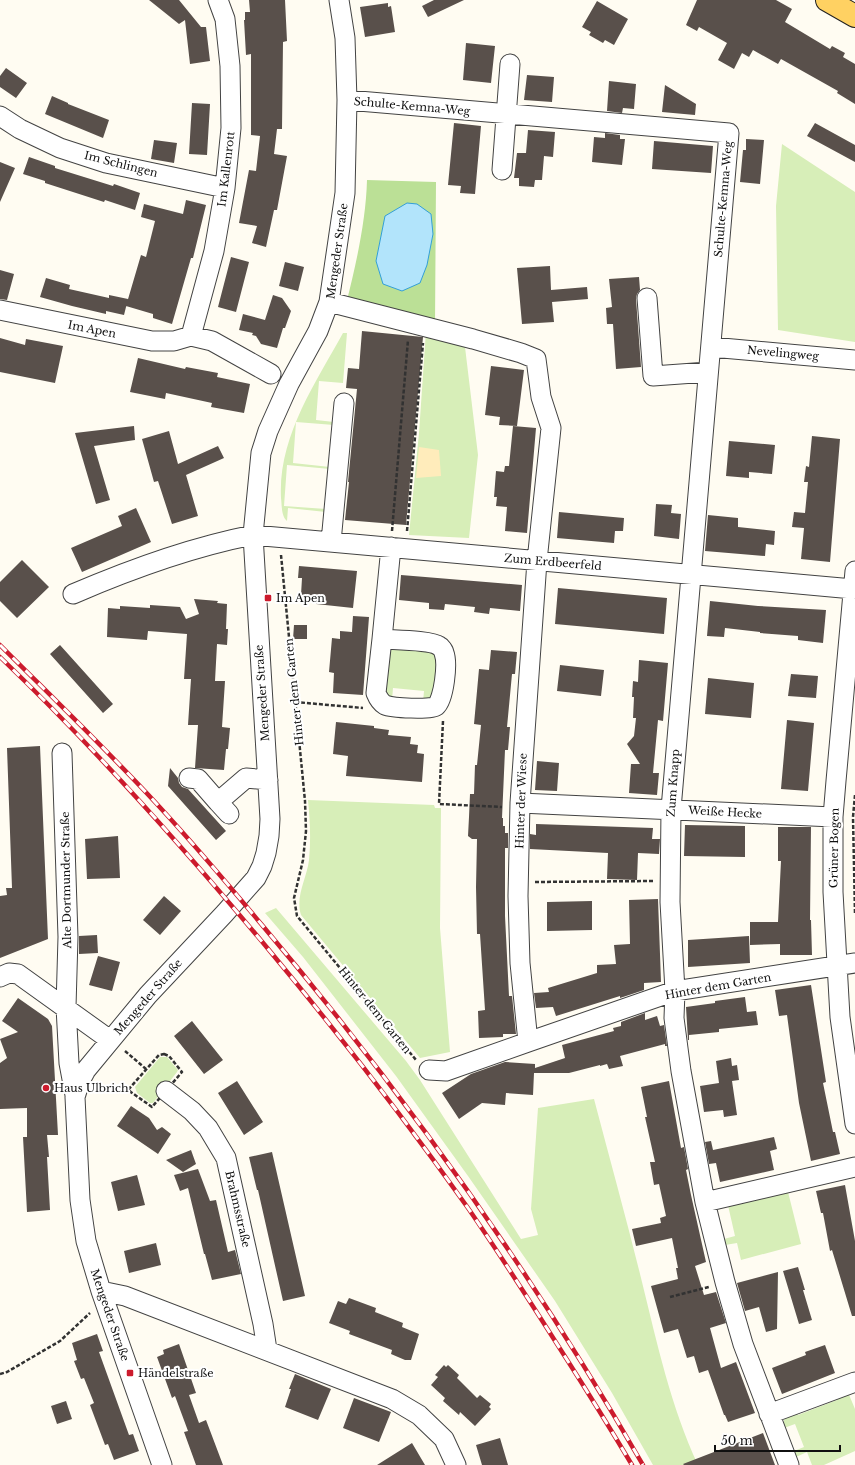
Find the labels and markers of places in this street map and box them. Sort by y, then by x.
place label: Im Apen [276,591,325,605]
marker: Im Apen [263,593,273,603]
place label: Haus Ulbrich [54,1081,129,1095]
marker: Haus Ulbrich [41,1083,51,1093]
place label: Händelstraße [138,1366,213,1380]
marker: Händelstraße [125,1368,135,1378]

